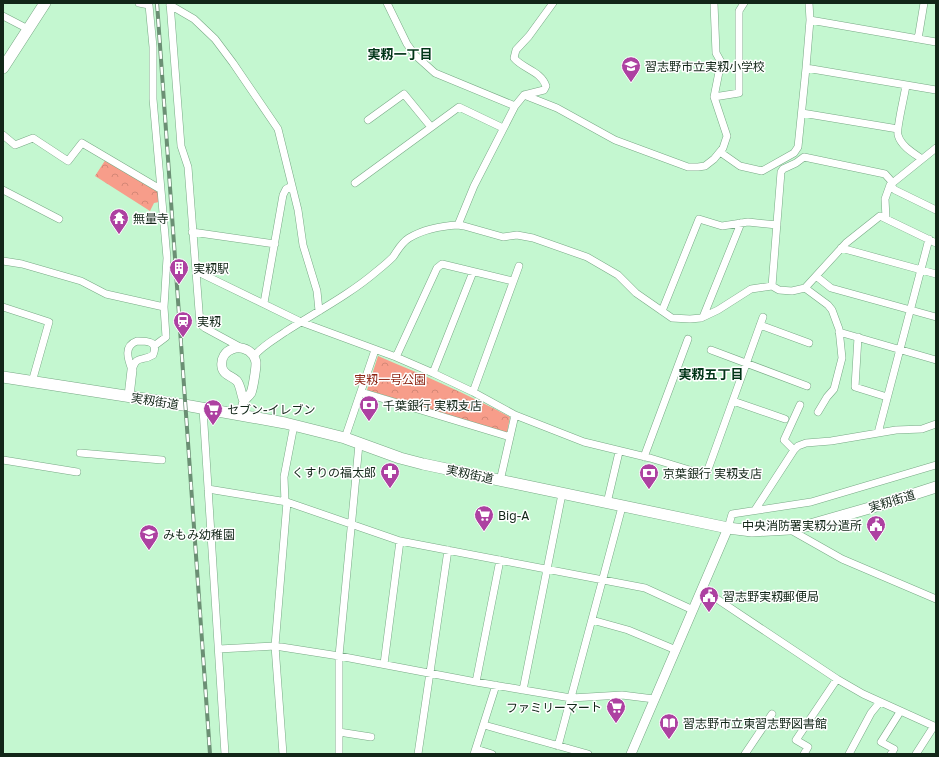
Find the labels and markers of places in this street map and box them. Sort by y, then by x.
school or university icon: 習志野市立実籾小学校 [620,55,642,83]
place label: 習志野市立実籾小学校 [645,59,765,74]
temple icon: 無量寺 [108,207,130,235]
place label: 無量寺 [133,211,169,226]
building icon: 実籾駅 [168,257,190,285]
place label: 実籾駅 [193,261,229,276]
station icon: 実籾 [172,310,194,338]
place label: 実籾 [197,314,221,329]
bank icon: 千葉銀行 実籾支店 [358,394,380,422]
supermarket icon: セブン-イレブン [202,398,224,426]
place label: 千葉銀行 実籾支店 [383,398,482,413]
place label: セブン-イレブン [227,402,316,417]
pharmacy icon: くすりの福太郎 [379,461,401,489]
bank icon: 京葉銀行 実籾支店 [638,462,660,490]
place label: くすりの福太郎 [292,465,376,480]
place label: 京葉銀行 実籾支店 [663,466,762,481]
supermarket icon: Big-A [473,504,495,532]
place label: Big-A [498,508,529,523]
public building icon: 中央消防署実籾分遣所 [865,514,887,542]
place label: 中央消防署実籾分遣所 [742,518,862,533]
school or university icon: みもみ幼稚園 [138,523,160,551]
place label: みもみ幼稚園 [163,527,235,542]
public building icon: 習志野実籾郵便局 [698,585,720,613]
place label: 習志野実籾郵便局 [723,589,819,604]
supermarket icon: ファミリーマート [605,696,627,724]
place label: ファミリーマート [506,700,602,715]
library icon: 習志野市立東習志野図書館 [658,712,680,740]
place label: 習志野市立東習志野図書館 [683,716,827,731]

